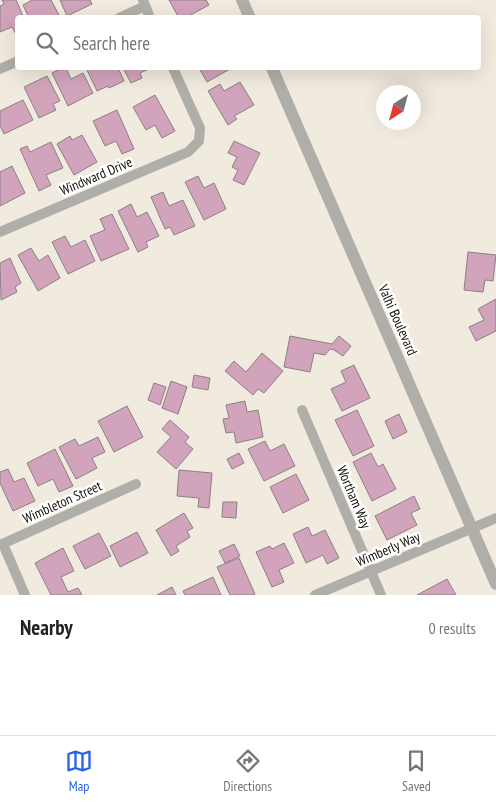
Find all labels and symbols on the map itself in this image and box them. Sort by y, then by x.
north arrow [376,85,421,130]
street label: Windward Drive [57,153,135,199]
street label: Valhi Boulevard [374,281,422,358]
street label: Wortham Way [333,463,376,532]
street label: Wimbleton Street [20,477,104,527]
street label: Wimberly Way [353,527,423,571]

